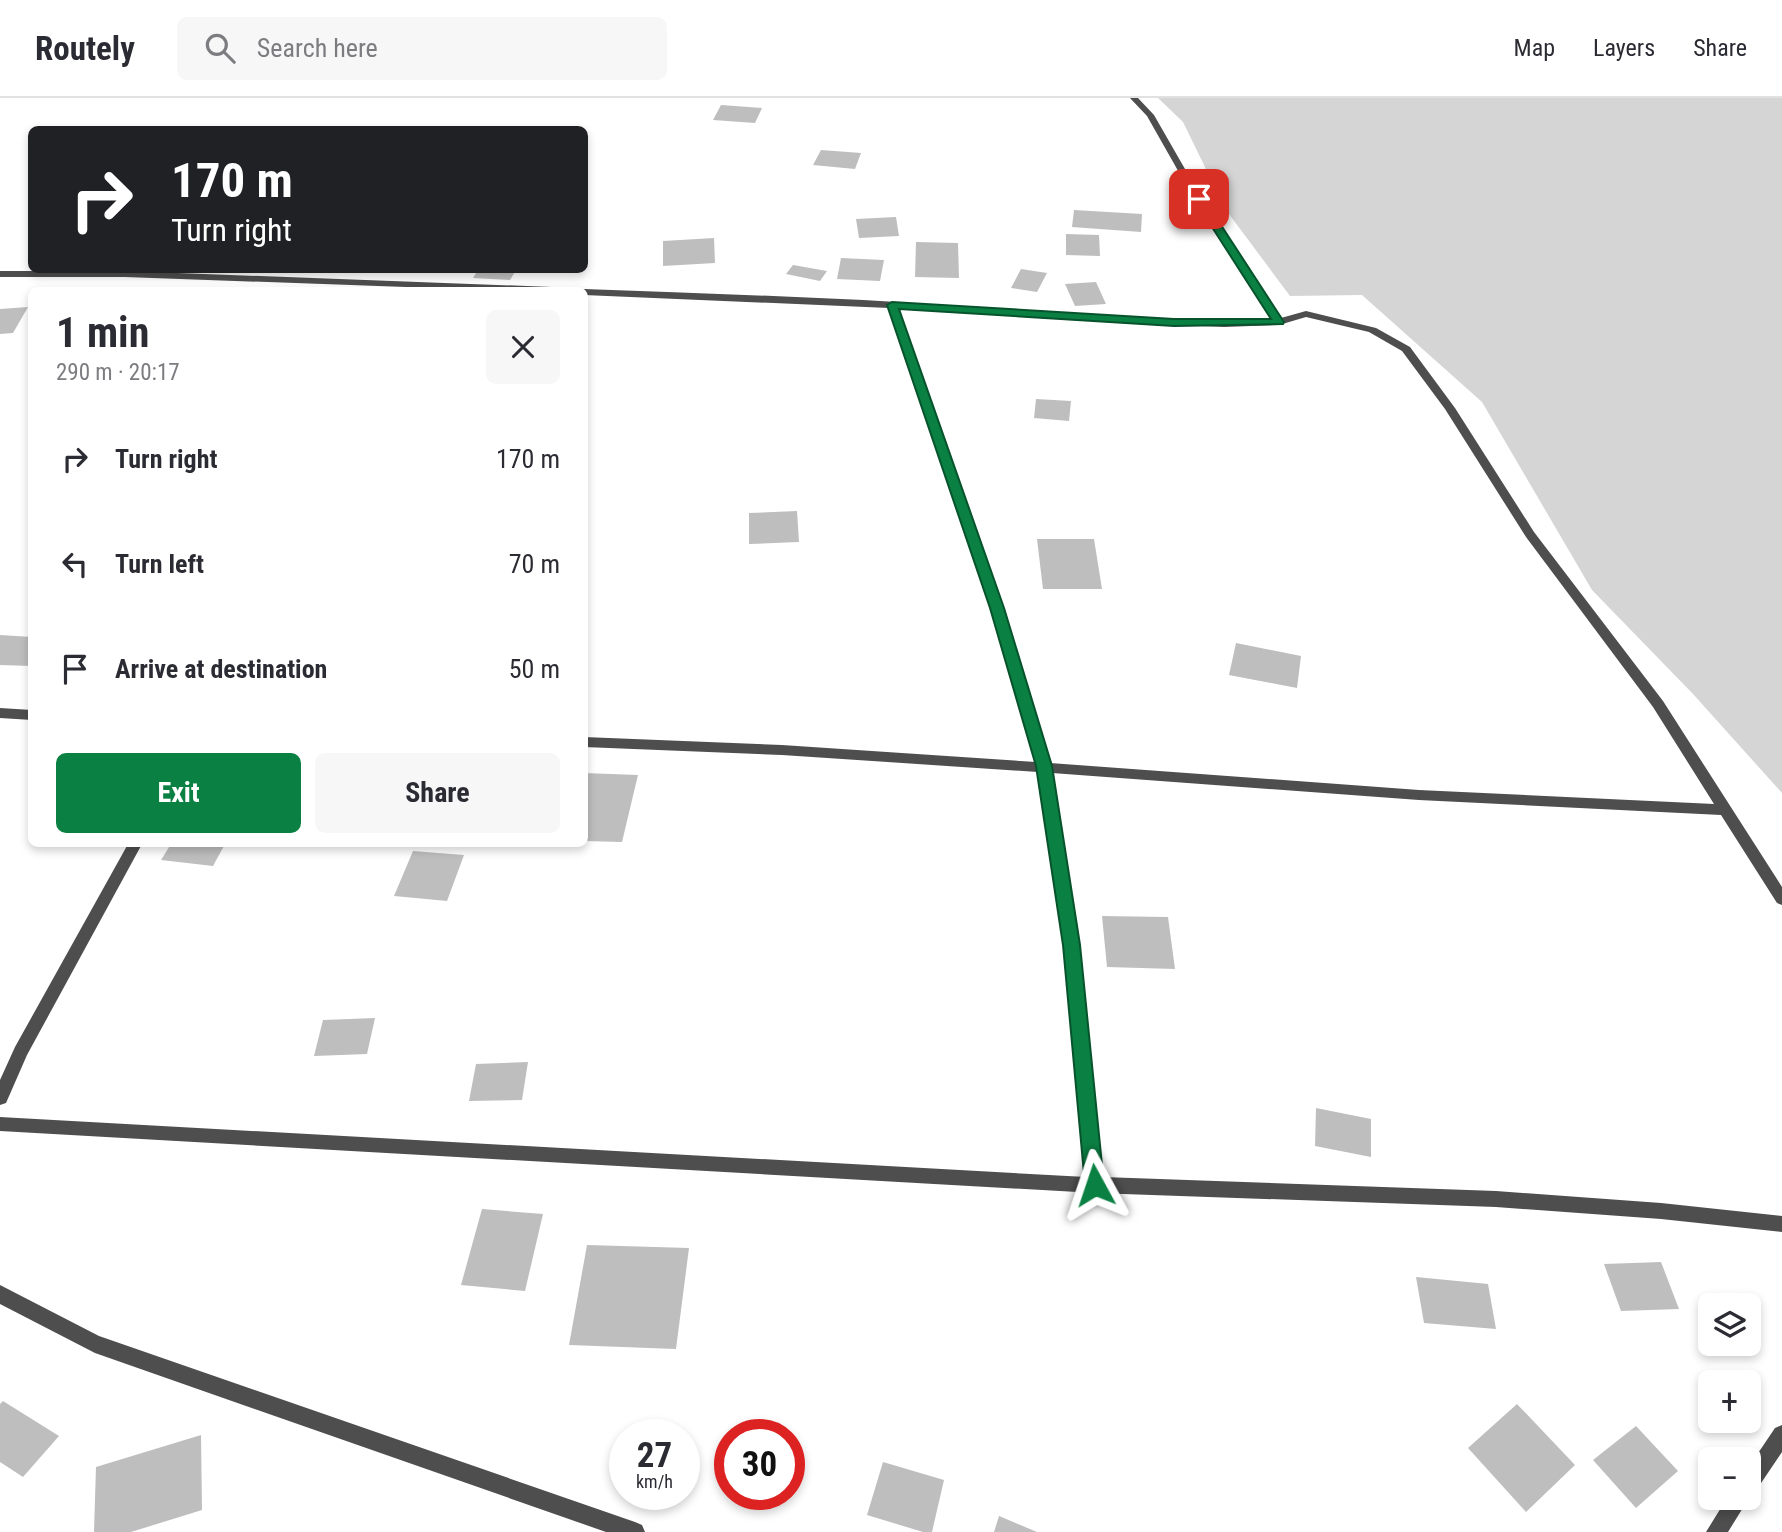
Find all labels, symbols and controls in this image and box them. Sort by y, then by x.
search box [177,17,667,80]
text: Routely [35,29,135,68]
icon: search [201,29,239,67]
text: Search here [257,33,378,63]
text: Map [1514,34,1555,62]
text: Layers [1593,34,1655,62]
text: Share [1693,34,1747,62]
text: 170 m [171,152,293,209]
icon: right [56,154,147,245]
pin [1169,169,1229,229]
icon: arrive [1180,180,1218,218]
text: Turn right [171,211,292,249]
text: 1 min [56,308,149,357]
button: close [486,310,560,384]
text: 290 m · 20:17 [56,359,180,386]
icon: right [56,440,94,478]
text: Turn right [115,444,217,474]
text: 170 m [496,444,560,474]
icon: left [56,545,94,583]
text: Turn left [115,549,204,579]
text: 70 m [509,549,560,579]
icon: arrive [56,650,94,688]
text: Arrive at destination [115,654,327,684]
text: 50 m [509,654,560,684]
button: Exit [56,753,301,833]
button: Share [315,753,560,833]
position arrow [1058,1148,1132,1222]
map controls [1698,1293,1761,1510]
button: layers [1698,1293,1761,1356]
button: + [1698,1370,1761,1433]
speed limit sign: 30 [714,1419,805,1510]
text: 27 [637,1435,672,1476]
button: − [1698,1447,1761,1510]
text: km/h [636,1471,673,1492]

